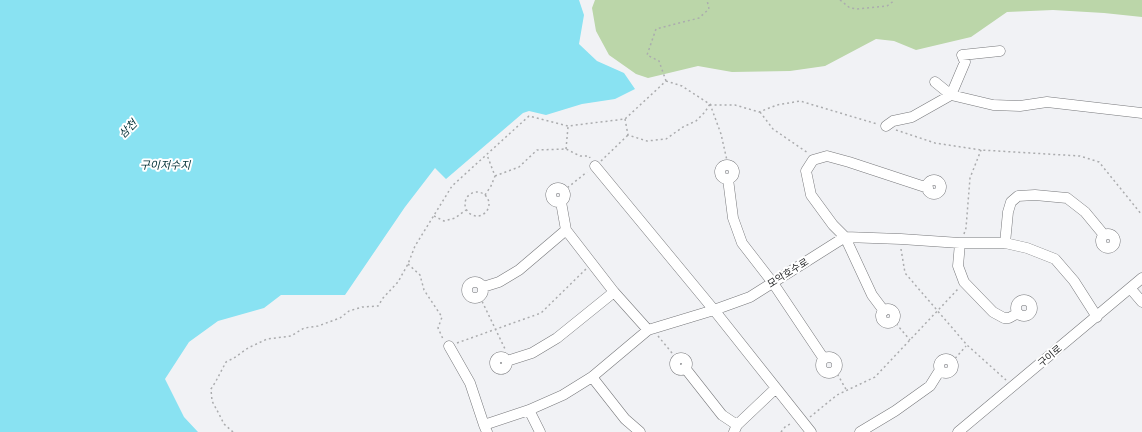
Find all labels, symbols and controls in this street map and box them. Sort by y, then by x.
water label: 삼천 [116,117,140,141]
water label: 구이저수지 [140,158,190,172]
street label: 모악호수로 [765,256,811,290]
street label: 구이로 [1036,343,1064,369]

